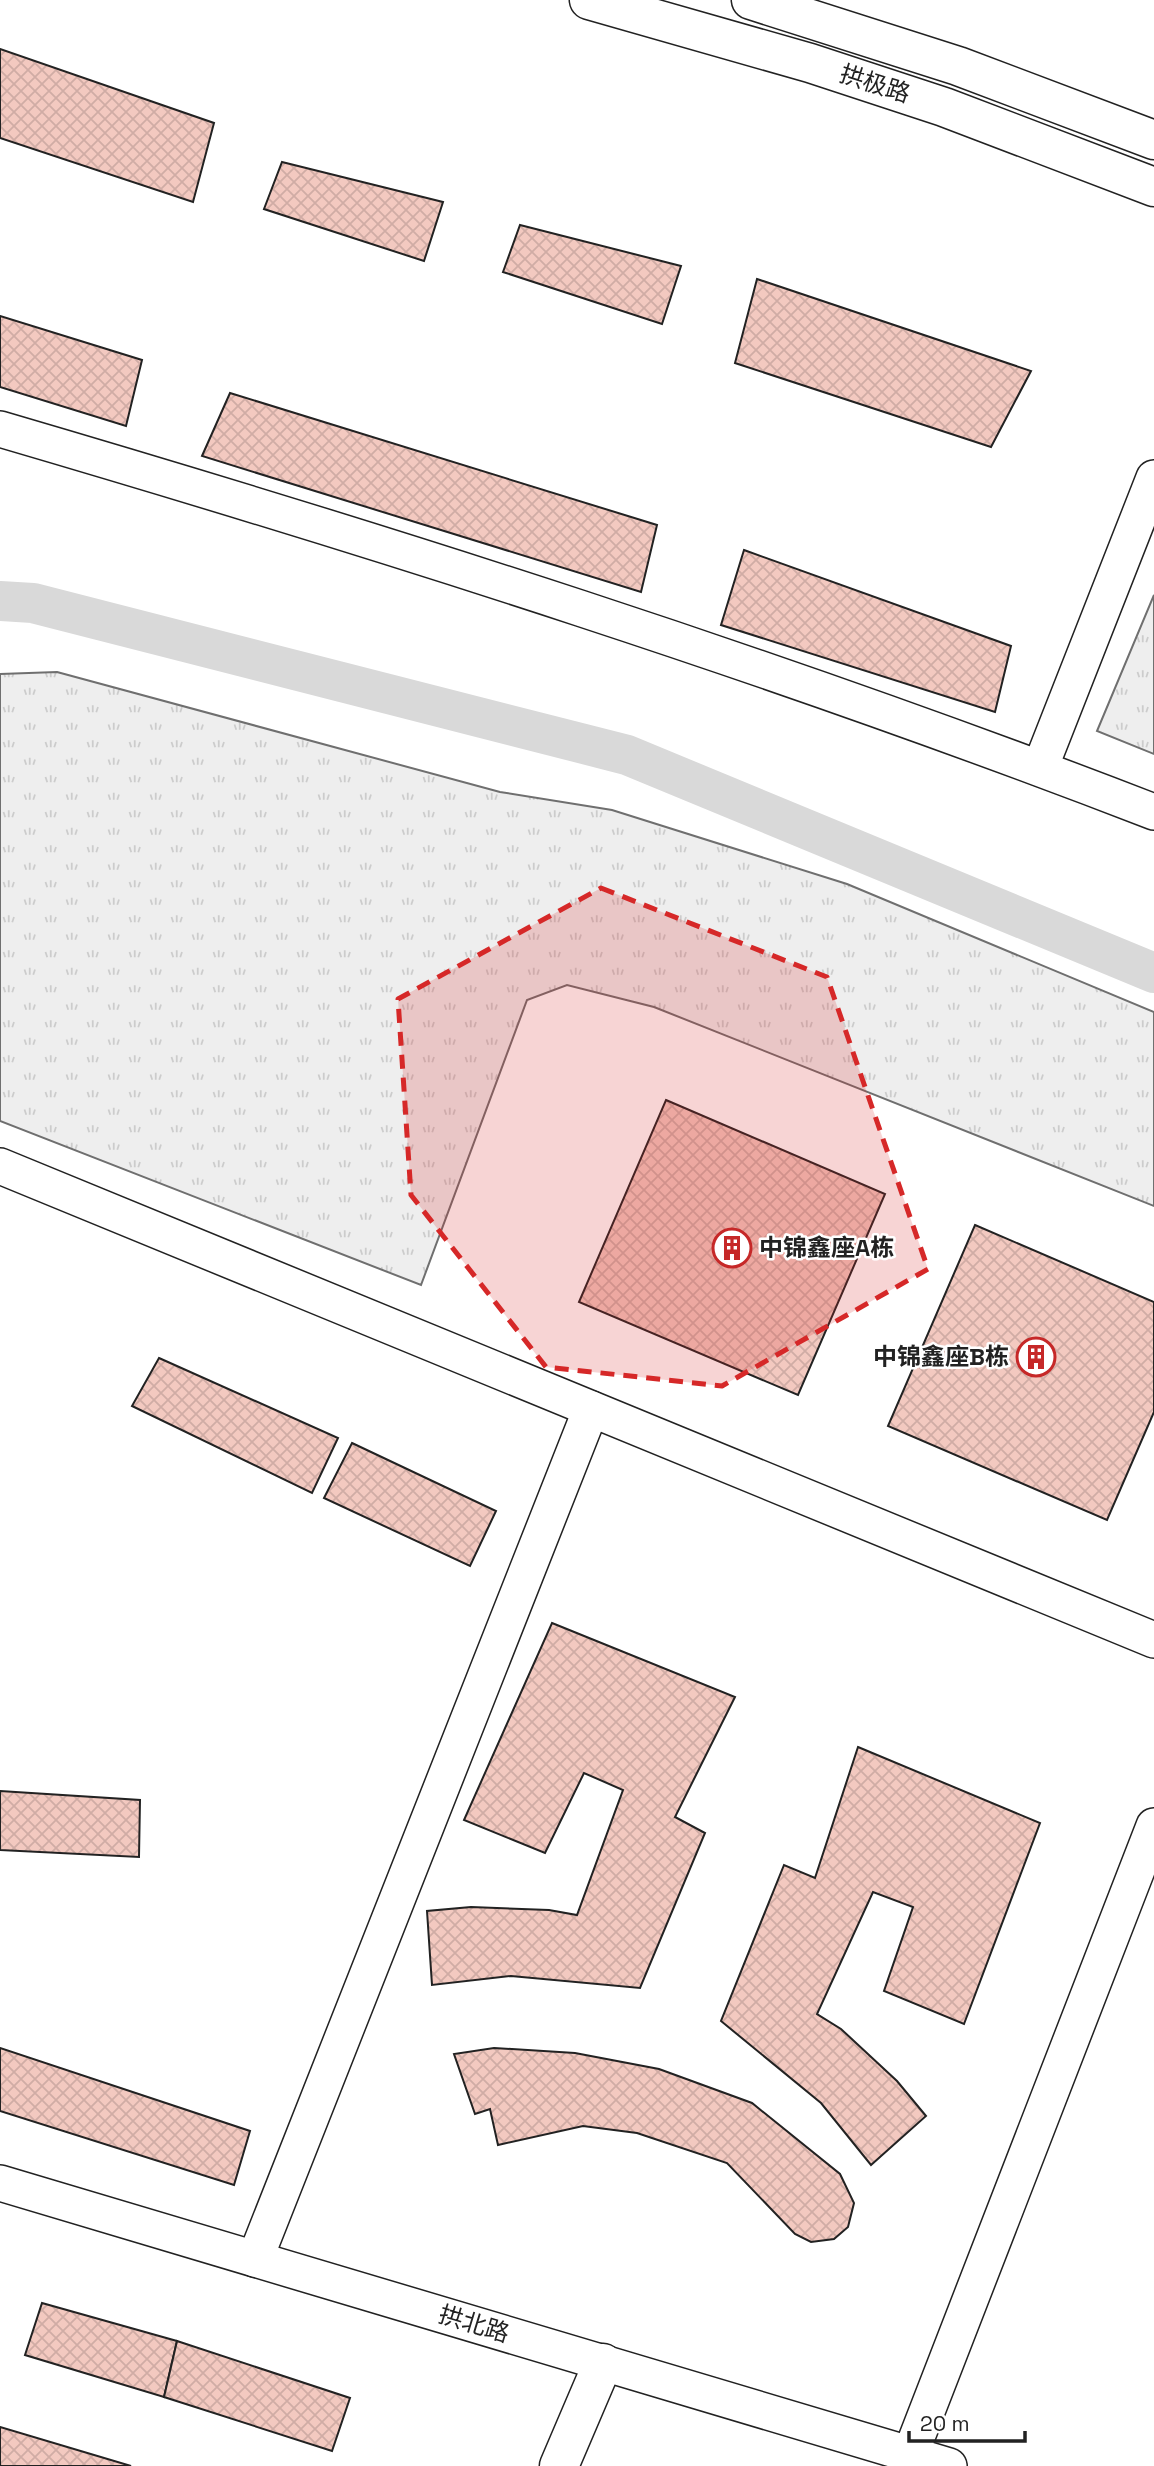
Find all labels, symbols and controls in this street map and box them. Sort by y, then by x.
street label: 拱极路 [836,58,914,109]
building icon: 中锦鑫座A栋 [711,1227,753,1269]
place label: 中锦鑫座A栋 [759,1232,894,1263]
building icon: 中锦鑫座B栋 [1015,1336,1057,1378]
place label: 中锦鑫座B栋 [873,1341,1009,1372]
street label: 拱北路 [435,2298,513,2349]
scale bar [909,2400,1024,2444]
text: 20 m [920,2410,970,2437]

